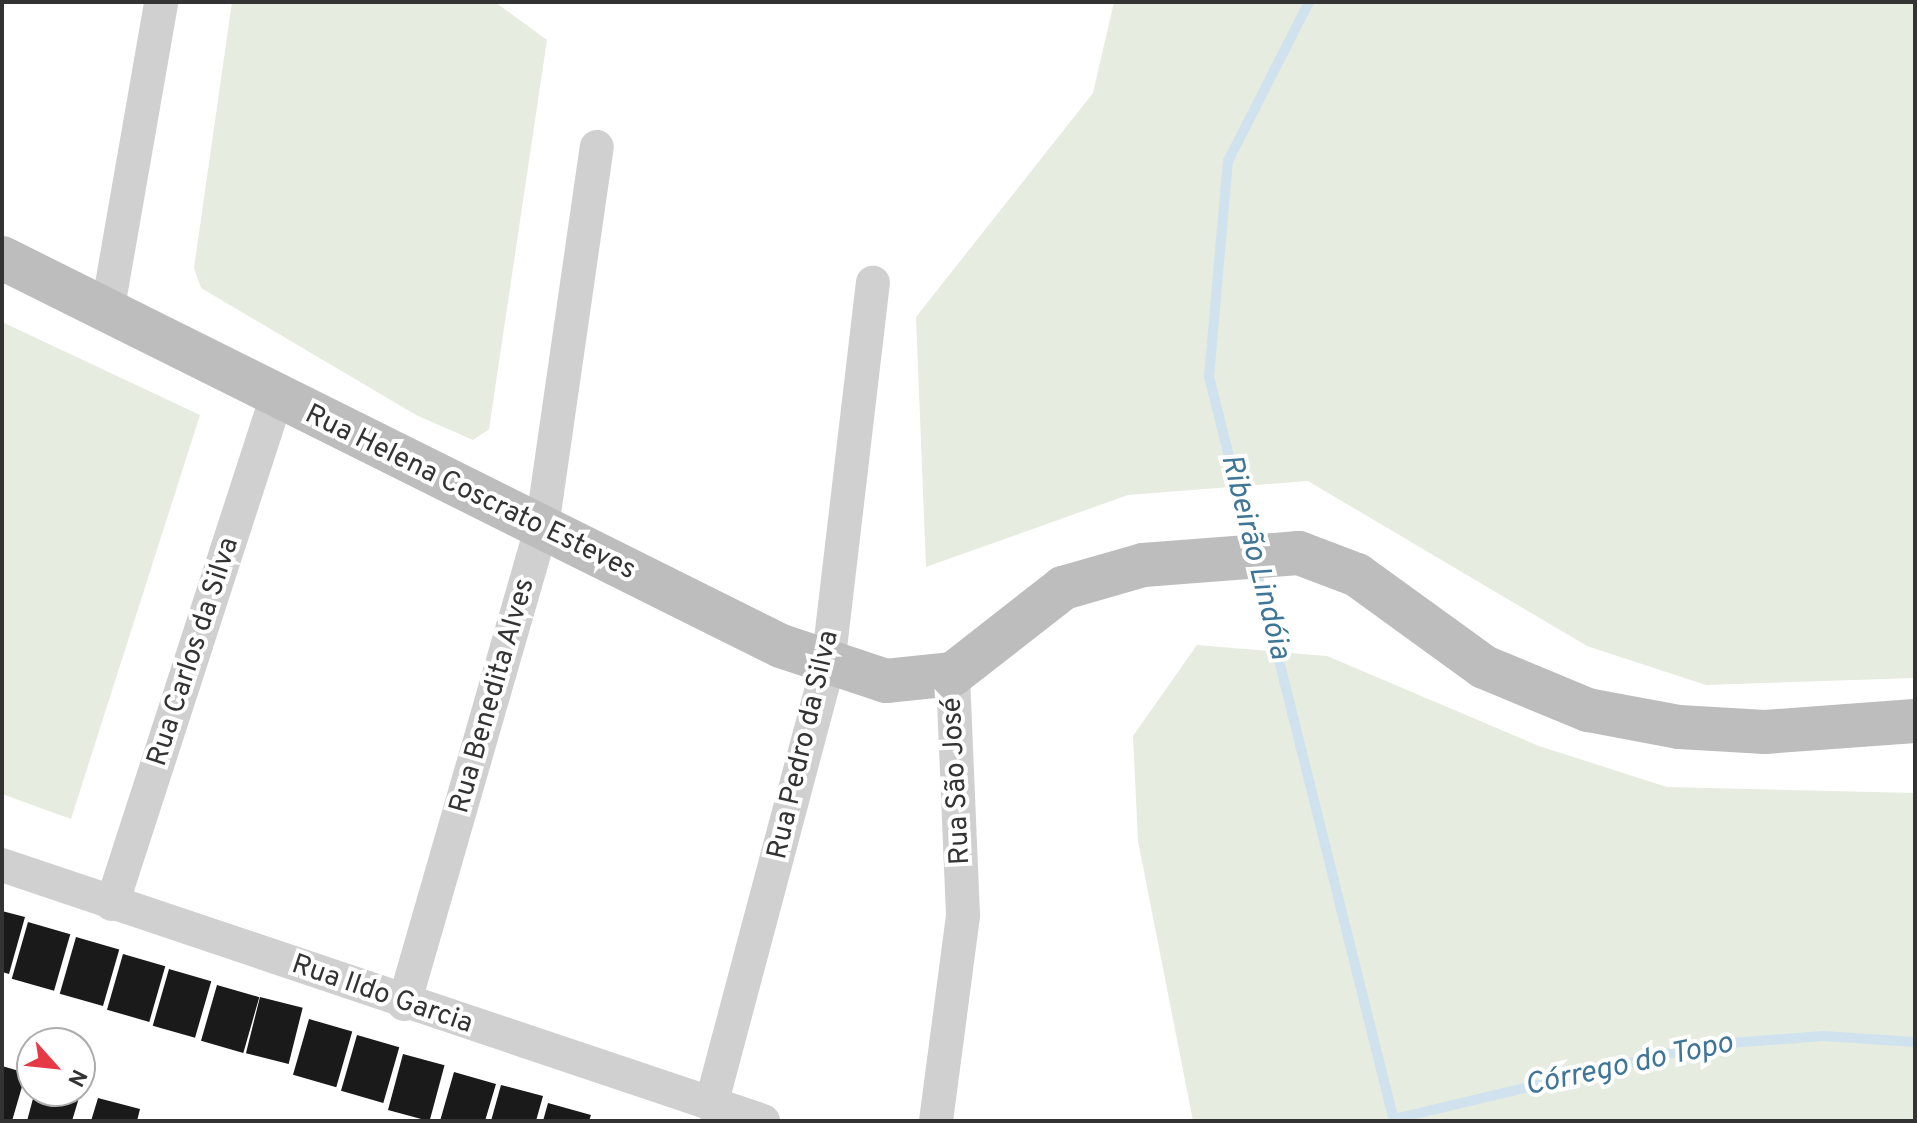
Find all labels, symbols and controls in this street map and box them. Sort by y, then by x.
street label: Rua Helena Coscrato Esteves [299,398,641,588]
water label: Ribeirão Lindóia [1211,451,1297,663]
street label: Rua Carlos da Silva [141,533,247,771]
street label: Rua Benedita Alves [443,574,543,818]
street label: Rua Pedro da Silva [761,627,847,863]
street label: Rua São José [936,696,978,866]
street label: Rua Ildo Garcia [287,948,477,1042]
water label: Córrego do Topo [1521,1026,1737,1106]
north arrow [16,1027,96,1107]
text: N [60,1064,92,1090]

